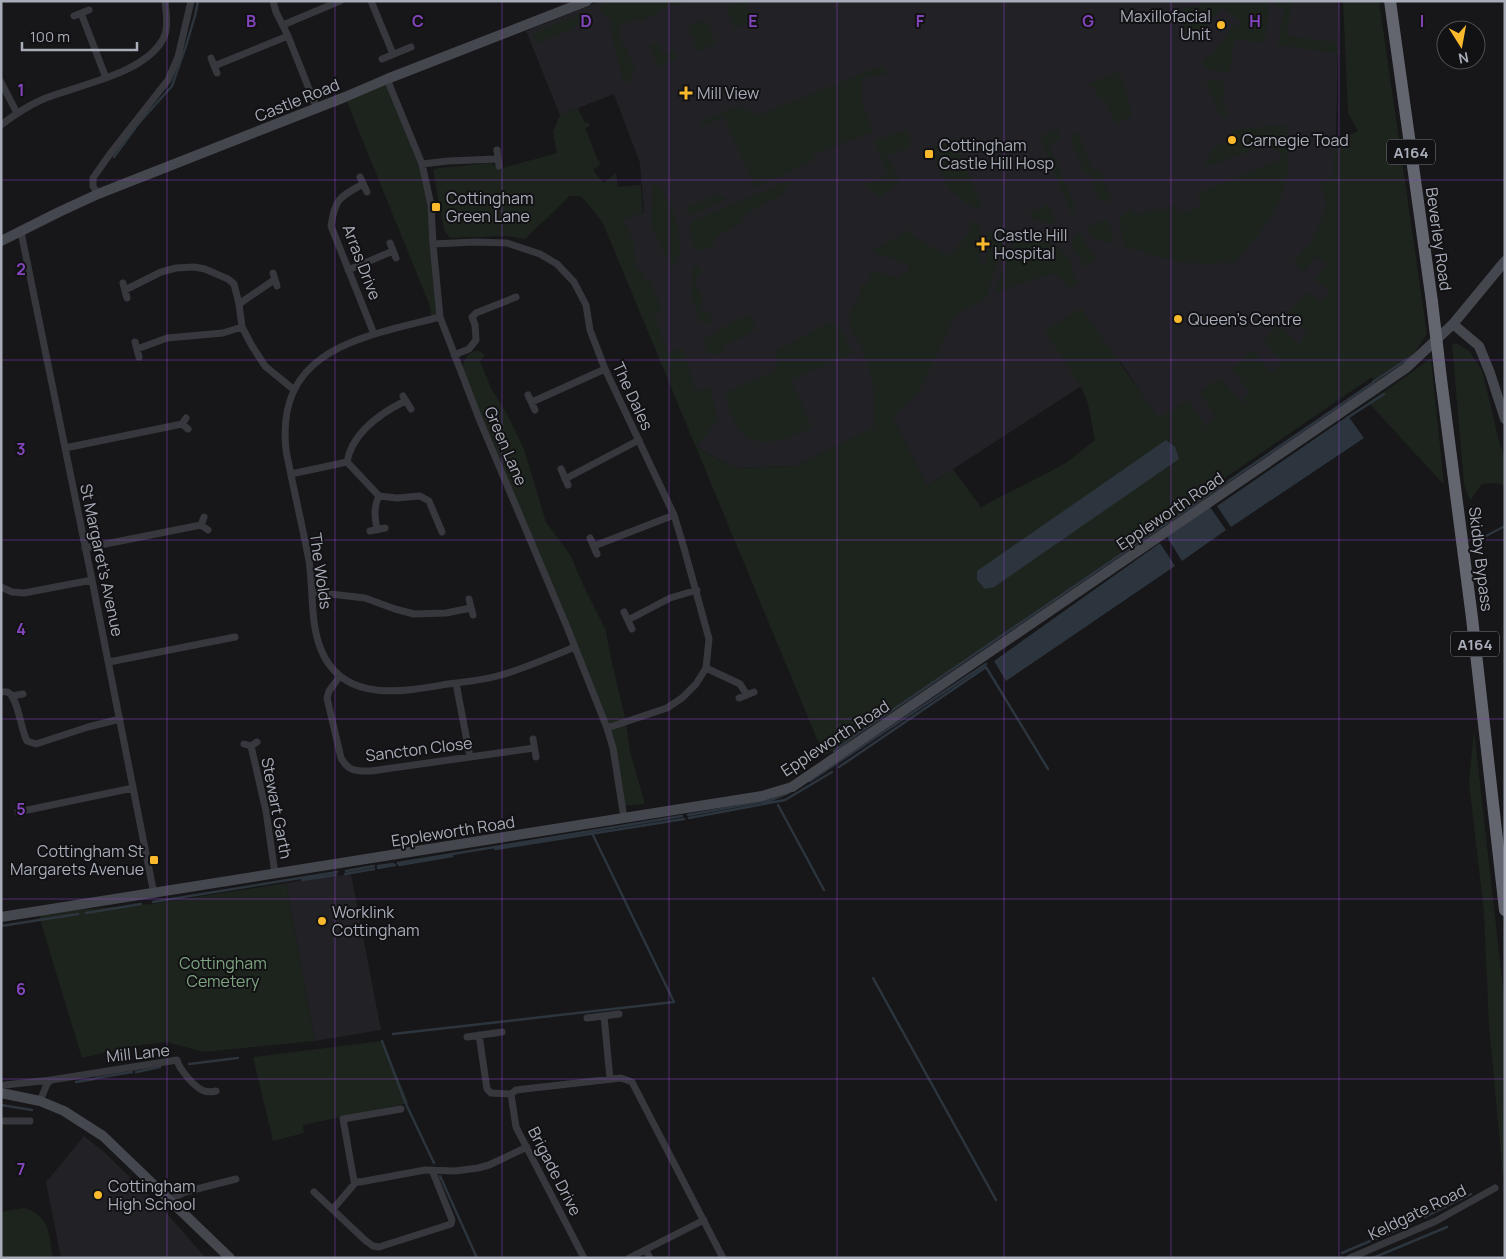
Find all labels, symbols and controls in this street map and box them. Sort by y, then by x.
place label: Maxillofacial Unit [1120,5,1211,45]
text: B [246,10,256,32]
text: C [412,10,424,32]
text: D [580,10,592,32]
text: E [748,10,758,32]
text: F [916,10,925,32]
text: G [1082,10,1094,32]
text: H [1249,10,1261,32]
text: I [1420,10,1424,32]
marker: Maxillofacial Unit [1215,19,1227,31]
scale bar [22,20,138,52]
north arrow [1436,20,1486,70]
text: 100 m [30,26,70,47]
text: N [1457,48,1470,69]
street label: Castle Road [251,73,343,127]
text: 1 [17,79,25,101]
place label: Mill View [697,82,759,104]
marker: Mill View [679,86,693,100]
place label: Carnegie Toad [1242,129,1349,151]
place label: Cottingham Castle Hill Hosp [939,134,1054,174]
marker: Carnegie Toad [1226,134,1238,146]
road number: A164 [1387,140,1435,164]
marker: Cottingham Castle Hill Hosp [923,148,935,160]
street label: Beverley Road [1421,186,1457,292]
place label: Cottingham Green Lane [446,187,533,227]
marker: Cottingham Green Lane [430,201,442,213]
street label: Arras Drive [338,221,386,303]
place label: Castle Hill Hospital [994,224,1068,264]
marker: Castle Hill Hospital [976,237,990,251]
text: 2 [16,258,26,280]
place label: Queen's Centre [1188,308,1302,330]
marker: Queen's Centre [1172,313,1184,325]
street label: The Dales [608,358,658,434]
street label: Green Lane [479,403,533,489]
text: 3 [16,438,26,460]
street label: Eppleworth Road [1112,467,1228,555]
street label: St Margaret's Avenue [75,482,129,638]
street label: Skidby Bypass [1464,505,1498,613]
street label: The Wolds [305,531,337,611]
text: 4 [16,618,26,640]
road number: A164 [1451,632,1499,656]
street label: Eppleworth Road [777,695,893,781]
street label: Sancton Close [364,732,474,766]
street label: Stewart Garth [256,755,298,861]
text: 5 [16,798,26,820]
street label: Eppleworth Road [390,810,516,852]
place label: Cottingham St Margarets Avenue [10,840,144,880]
marker: Cottingham St Margarets Avenue [148,854,160,866]
place label: Worklink Cottingham [332,901,419,941]
marker: Worklink Cottingham [316,915,328,927]
park label: Cottingham Cemetery [179,952,267,992]
text: 6 [16,978,26,1000]
street label: Mill Lane [105,1039,171,1067]
street label: Brigade Drive [523,1123,587,1219]
text: 7 [17,1158,25,1180]
place label: Cottingham High School [108,1175,196,1215]
street label: Keldgate Road [1364,1179,1470,1245]
marker: Cottingham High School [92,1189,104,1201]

